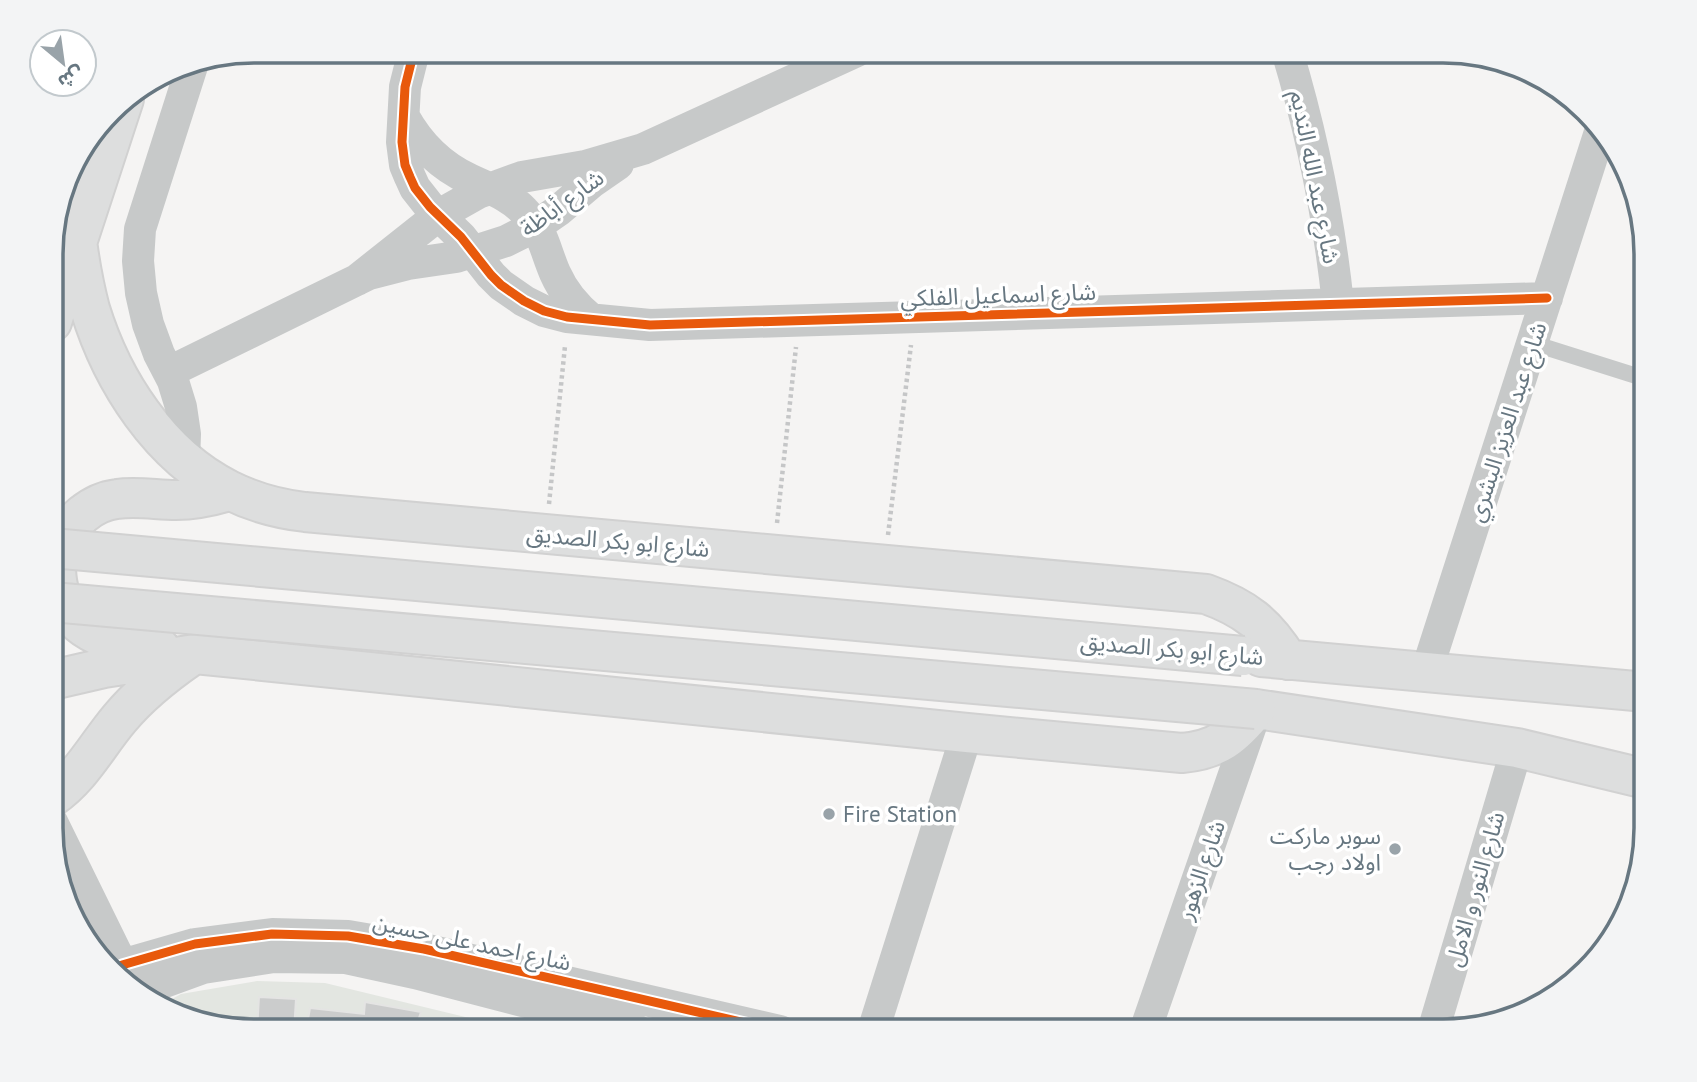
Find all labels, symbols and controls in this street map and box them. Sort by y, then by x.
north arrow [28,28,98,98]
text: ش [54,61,88,95]
street label: شارع عبد الله النديم [1282,88,1347,267]
street label: شارع أباظة [514,163,611,245]
street label: شارع اسماعيل الفلكي [900,277,1096,316]
street label: شارع عبد العزيز البشري [1461,318,1556,526]
street label: شارع ابو بكر الصديق [525,518,711,566]
street label: شارع ابو بكر الصديق [1079,626,1265,674]
place label: Fire Station [843,799,957,828]
marker: Fire Station [821,806,837,822]
street label: شارع النور و الامل [1439,808,1513,971]
street label: شارع الزهور [1170,816,1234,925]
place label: سوبر ماركت اولاد رجب [1270,821,1381,876]
marker: سوبر ماركت اولاد رجب [1387,841,1403,857]
street label: شارع احمد على حسين [370,906,574,980]

